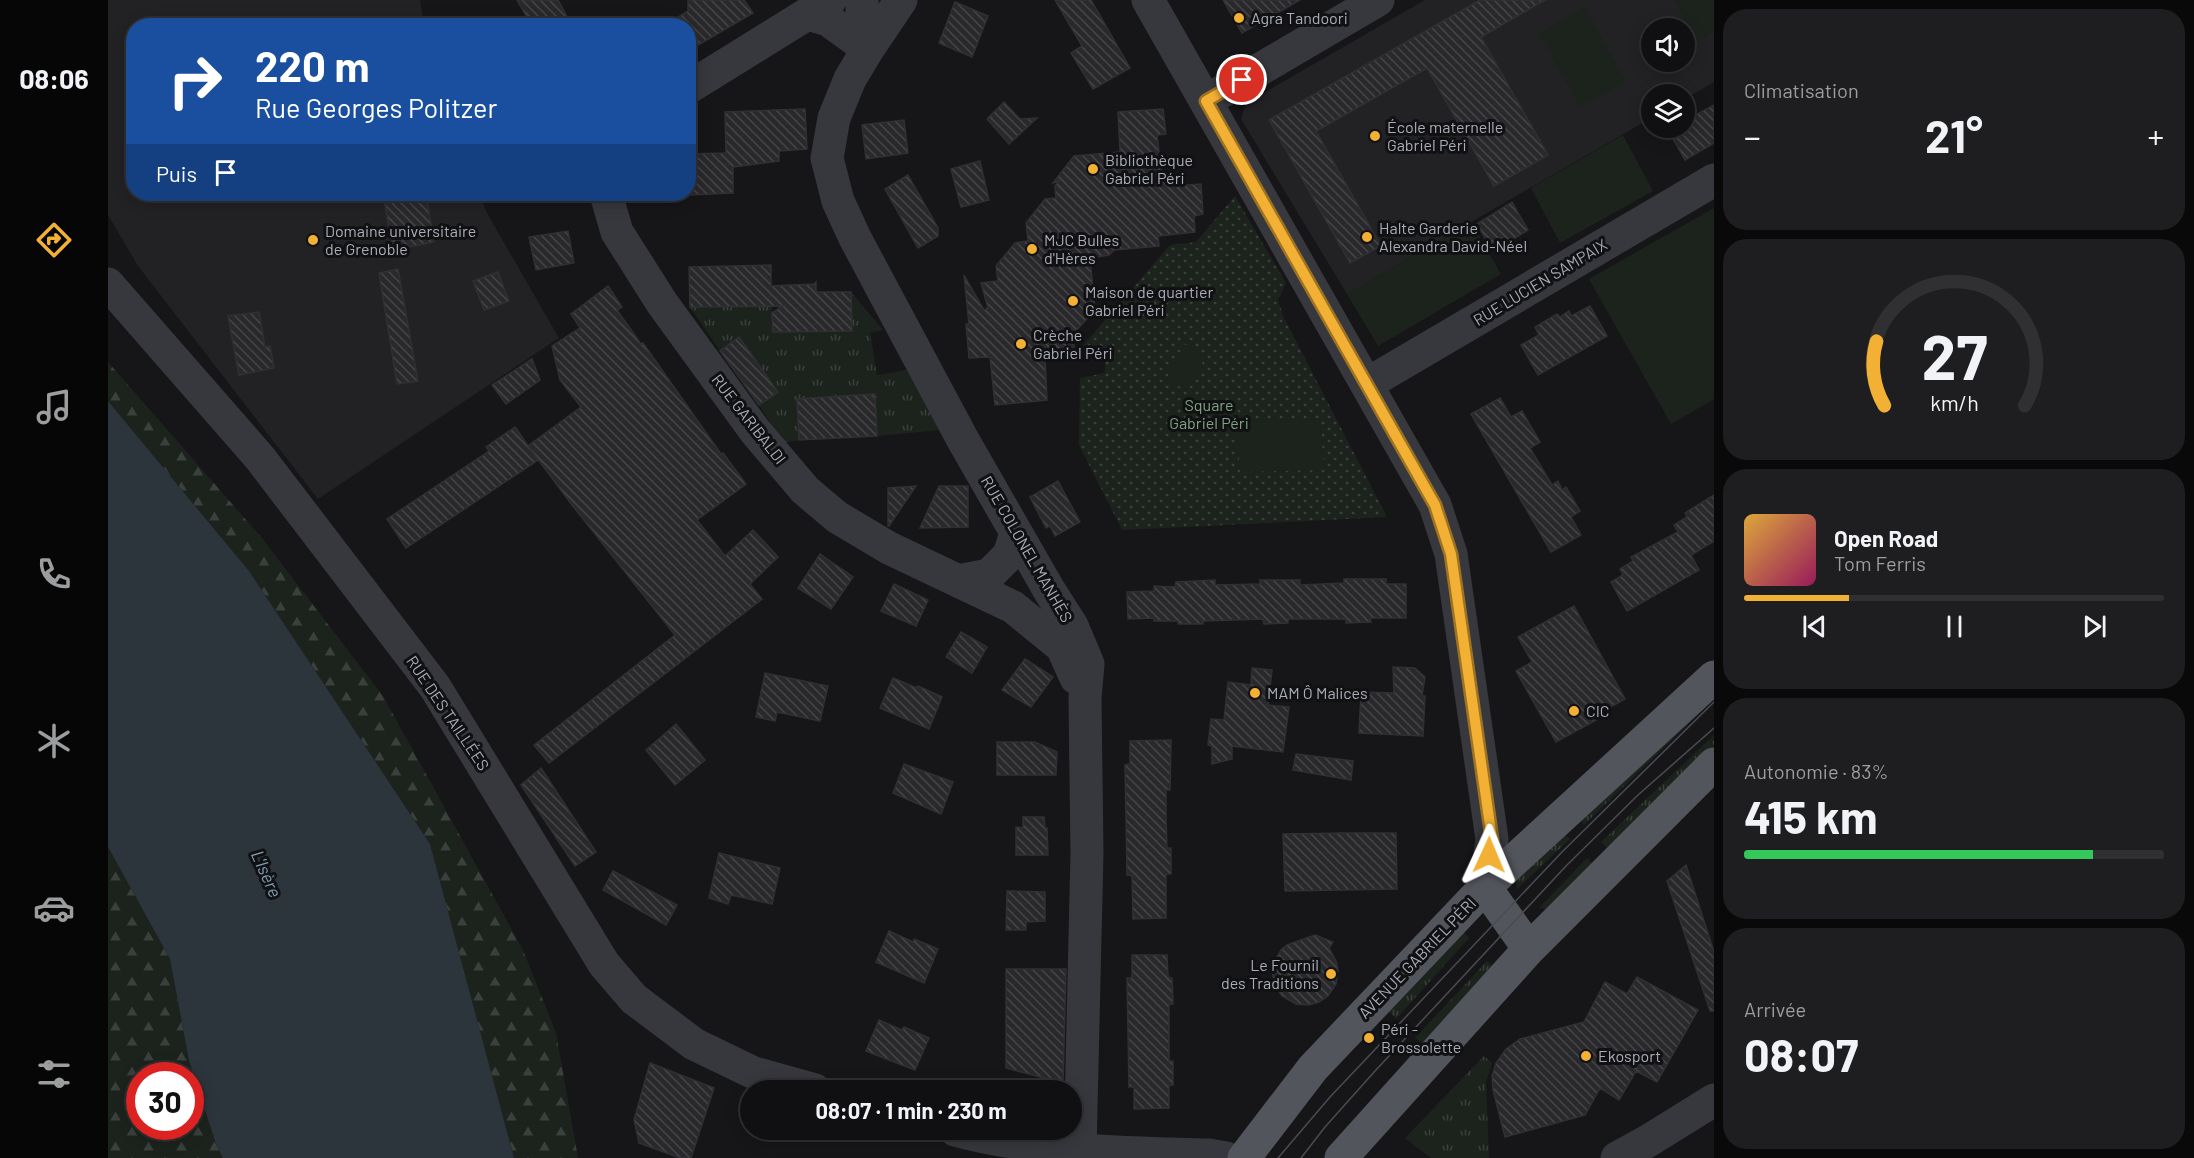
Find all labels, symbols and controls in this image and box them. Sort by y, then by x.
place label: Agra Tandoori [1251,8,1348,27]
marker: Agra Tandoori [1232,11,1246,25]
map controls [1641,18,1695,138]
button: sound [1641,18,1695,72]
text: 220 m [255,40,369,90]
icon: right [156,42,234,120]
pin [1216,54,1267,105]
text: 08:06 [19,62,89,94]
icon: arrive [1225,63,1258,96]
text: Climatisation [1744,78,1859,102]
button: layers [1641,84,1695,138]
text: Rue Georges Politzer [255,91,497,123]
text: 21° [1925,108,1983,162]
text: − [1744,116,1761,156]
text: + [2148,116,2164,156]
place label: École maternelle Gabriel Péri [1387,117,1503,154]
marker: École maternelle Gabriel Péri [1368,129,1382,143]
place label: Bibliothèque Gabriel Péri [1105,150,1193,187]
icon: arrive [209,156,242,189]
text: Puis [156,160,197,186]
marker: Bibliothèque Gabriel Péri [1086,162,1100,176]
place label: Halte Garderie Alexandra David-Néel [1379,218,1527,255]
icon: directions [33,219,75,261]
place label: Domaine universitaire de Grenoble [325,221,476,258]
place label: MJC Bulles d'Hères [1044,230,1119,267]
marker: Halte Garderie Alexandra David-Néel [1360,230,1374,244]
marker: Domaine universitaire de Grenoble [306,233,320,247]
street label: RUE LUCIEN SAMPAIX [1469,234,1610,329]
marker: MJC Bulles d'Hères [1025,242,1039,256]
place label: Maison de quartier Gabriel Péri [1085,282,1213,319]
marker: Maison de quartier Gabriel Péri [1066,294,1080,308]
text: 27 [1921,318,1987,392]
place label: Crèche Gabriel Péri [1033,325,1113,362]
marker: Crèche Gabriel Péri [1014,337,1028,351]
street label: RUE GARIBALDI [708,370,790,467]
icon: music [33,386,75,428]
text: km/h [1930,391,1978,416]
park label: Square Gabriel Péri [1169,395,1249,432]
street label: RUE COLONEL MANHÈS [978,472,1077,625]
text: Open Road [1834,525,1938,551]
text: Tom Ferris [1834,551,1926,575]
icon: phone [33,553,75,595]
icon: previous [1798,610,1831,643]
icon: pause [1938,610,1971,643]
icon: next [2078,610,2111,643]
street label: RUE DES TAILLÉES [403,652,494,774]
place label: MAM Ô Malices [1267,683,1368,702]
marker: MAM Ô Malices [1248,686,1262,700]
place label: CIC [1586,701,1610,720]
marker: CIC [1567,704,1581,718]
icon: climate [33,720,75,762]
text: Autonomie · 83% [1744,759,1888,783]
text: 415 km [1744,789,1878,843]
position arrow [1457,823,1521,887]
water label: L'Isère [247,847,287,901]
icon: car [33,887,75,929]
street label: AVENUE GABRIEL PÉRI [1354,893,1479,1022]
place label: Le Fournil des Traditions [1221,955,1319,992]
marker: Le Fournil des Traditions [1324,967,1338,981]
text: Arrivée [1744,997,1806,1021]
place label: Péri - Brossolette [1381,1019,1461,1056]
text: 08:07 [1744,1027,1858,1081]
marker: Péri - Brossolette [1362,1031,1376,1045]
place label: Ekosport [1598,1046,1661,1065]
marker: Ekosport [1579,1049,1593,1063]
icon: filters [33,1053,75,1095]
speed limit sign: 30 [126,1062,204,1140]
text: 08:07 · 1 min · 230 m [815,1097,1007,1123]

